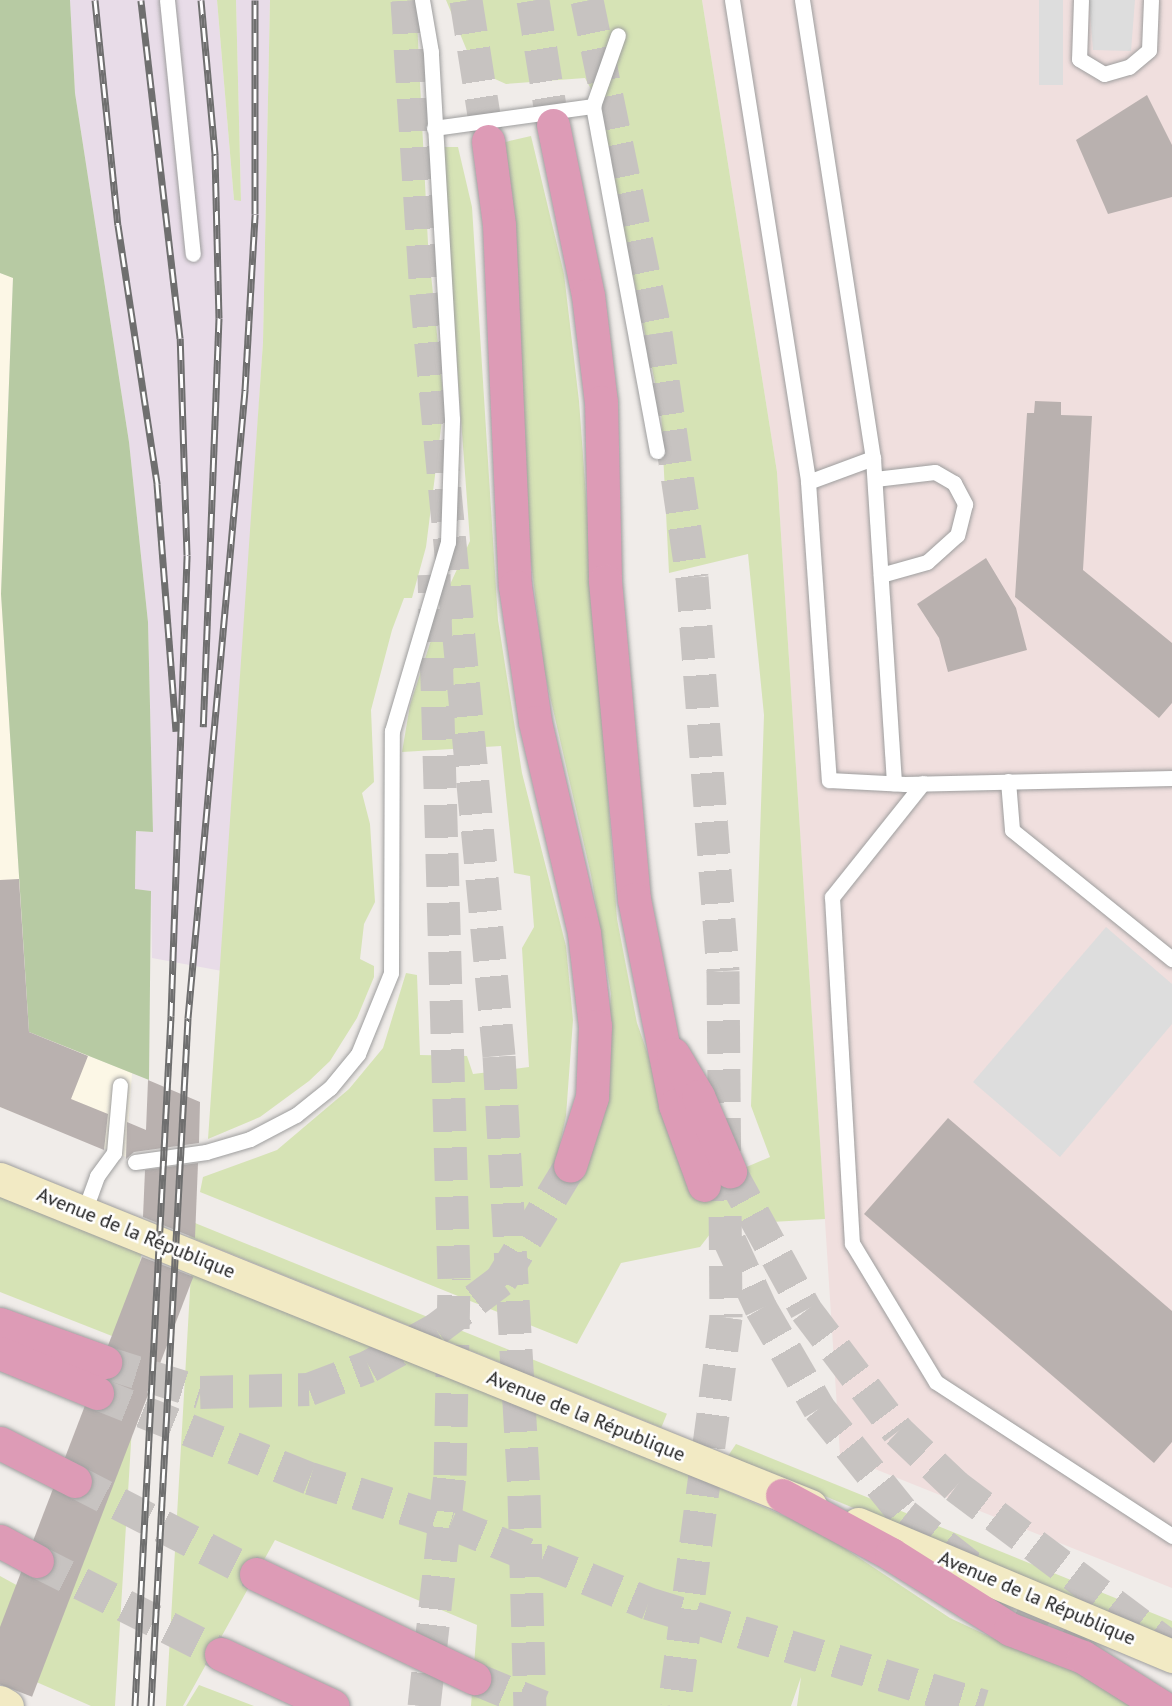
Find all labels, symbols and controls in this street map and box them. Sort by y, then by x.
street label: Avenue de la République [33,1182,239,1284]
street label: Avenue de la République [483,1365,689,1467]
street label: Avenue de la République [935,1546,1139,1650]

